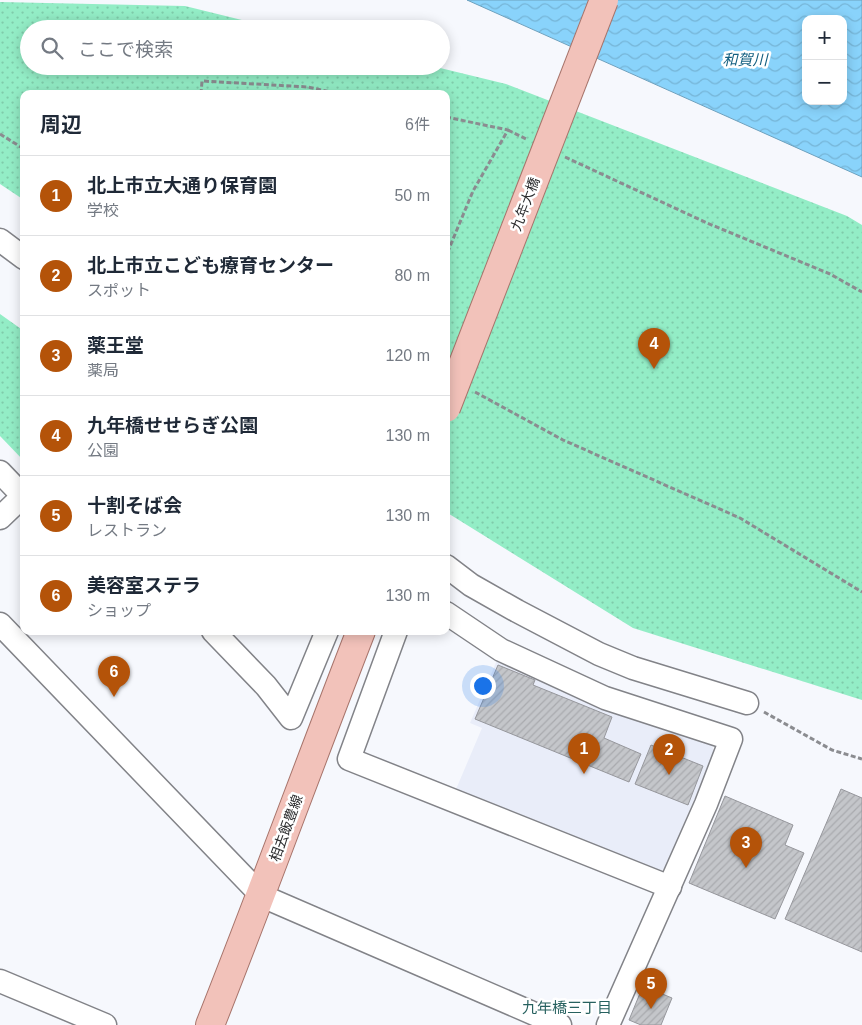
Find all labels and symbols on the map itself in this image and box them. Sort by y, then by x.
water label: 和賀川 [722,51,769,68]
street label: 九年大橋 [507,175,543,233]
pin: 4 [638,328,670,369]
pin: 6 [98,656,130,697]
your location [470,673,496,699]
pin: 1 [568,733,600,774]
pin: 2 [653,734,685,775]
street label: 相去飯豊線 [267,792,305,864]
pin: 3 [730,827,762,868]
pin: 5 [635,968,667,1009]
district label: 九年橋三丁目 [522,999,612,1016]

